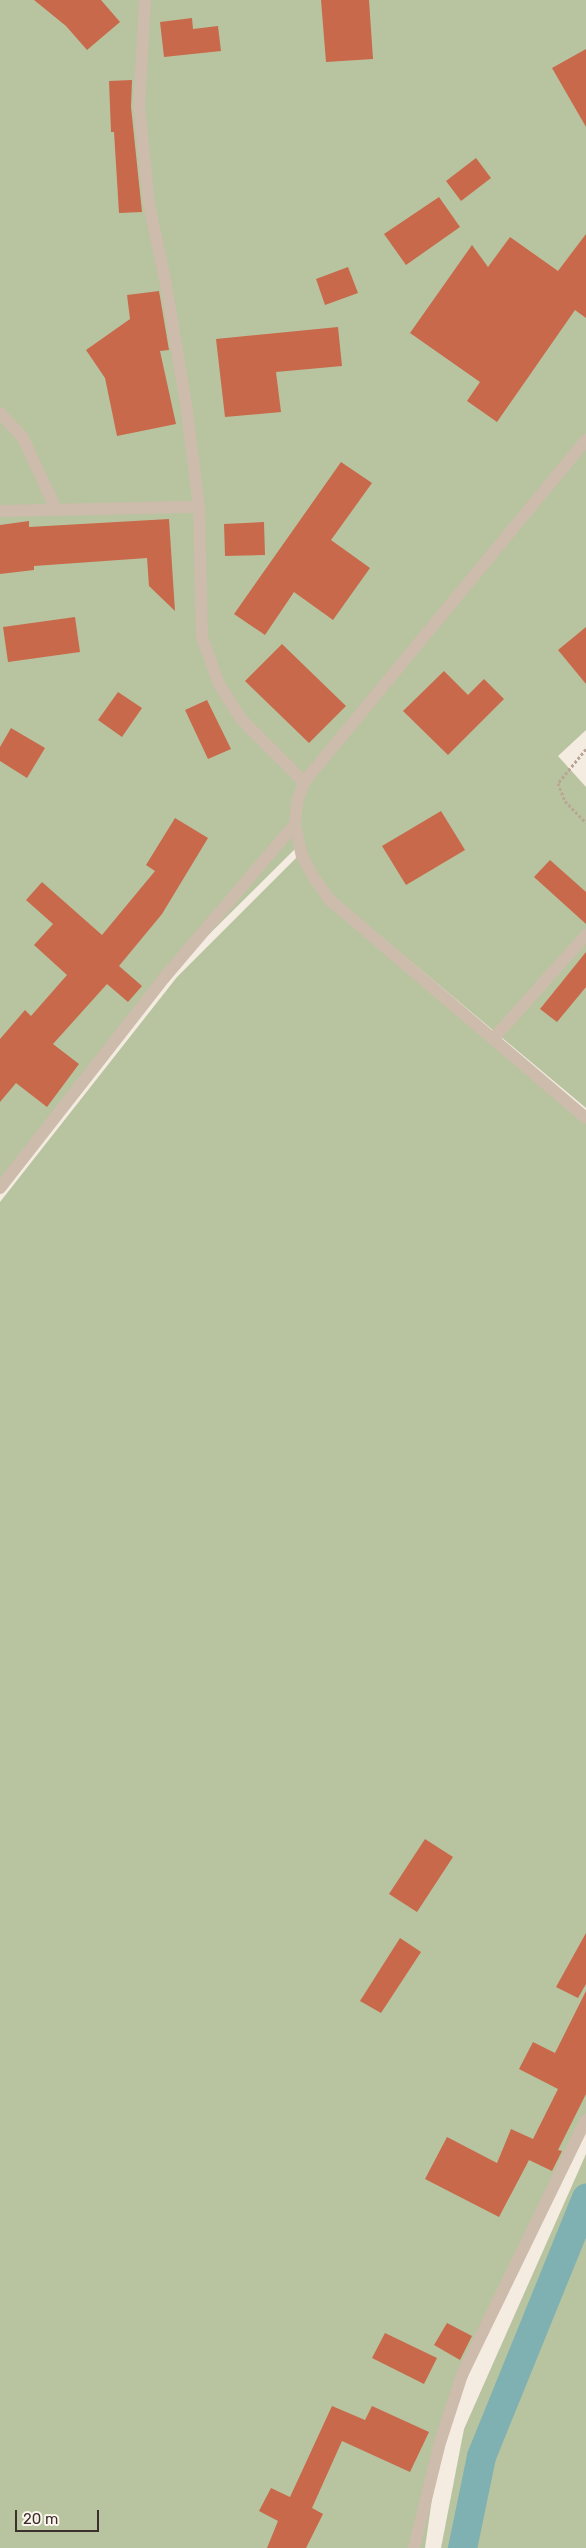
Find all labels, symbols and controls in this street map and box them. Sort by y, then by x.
scale bar [18,2500,101,2532]
text: 20 m [23,2510,58,2528]

